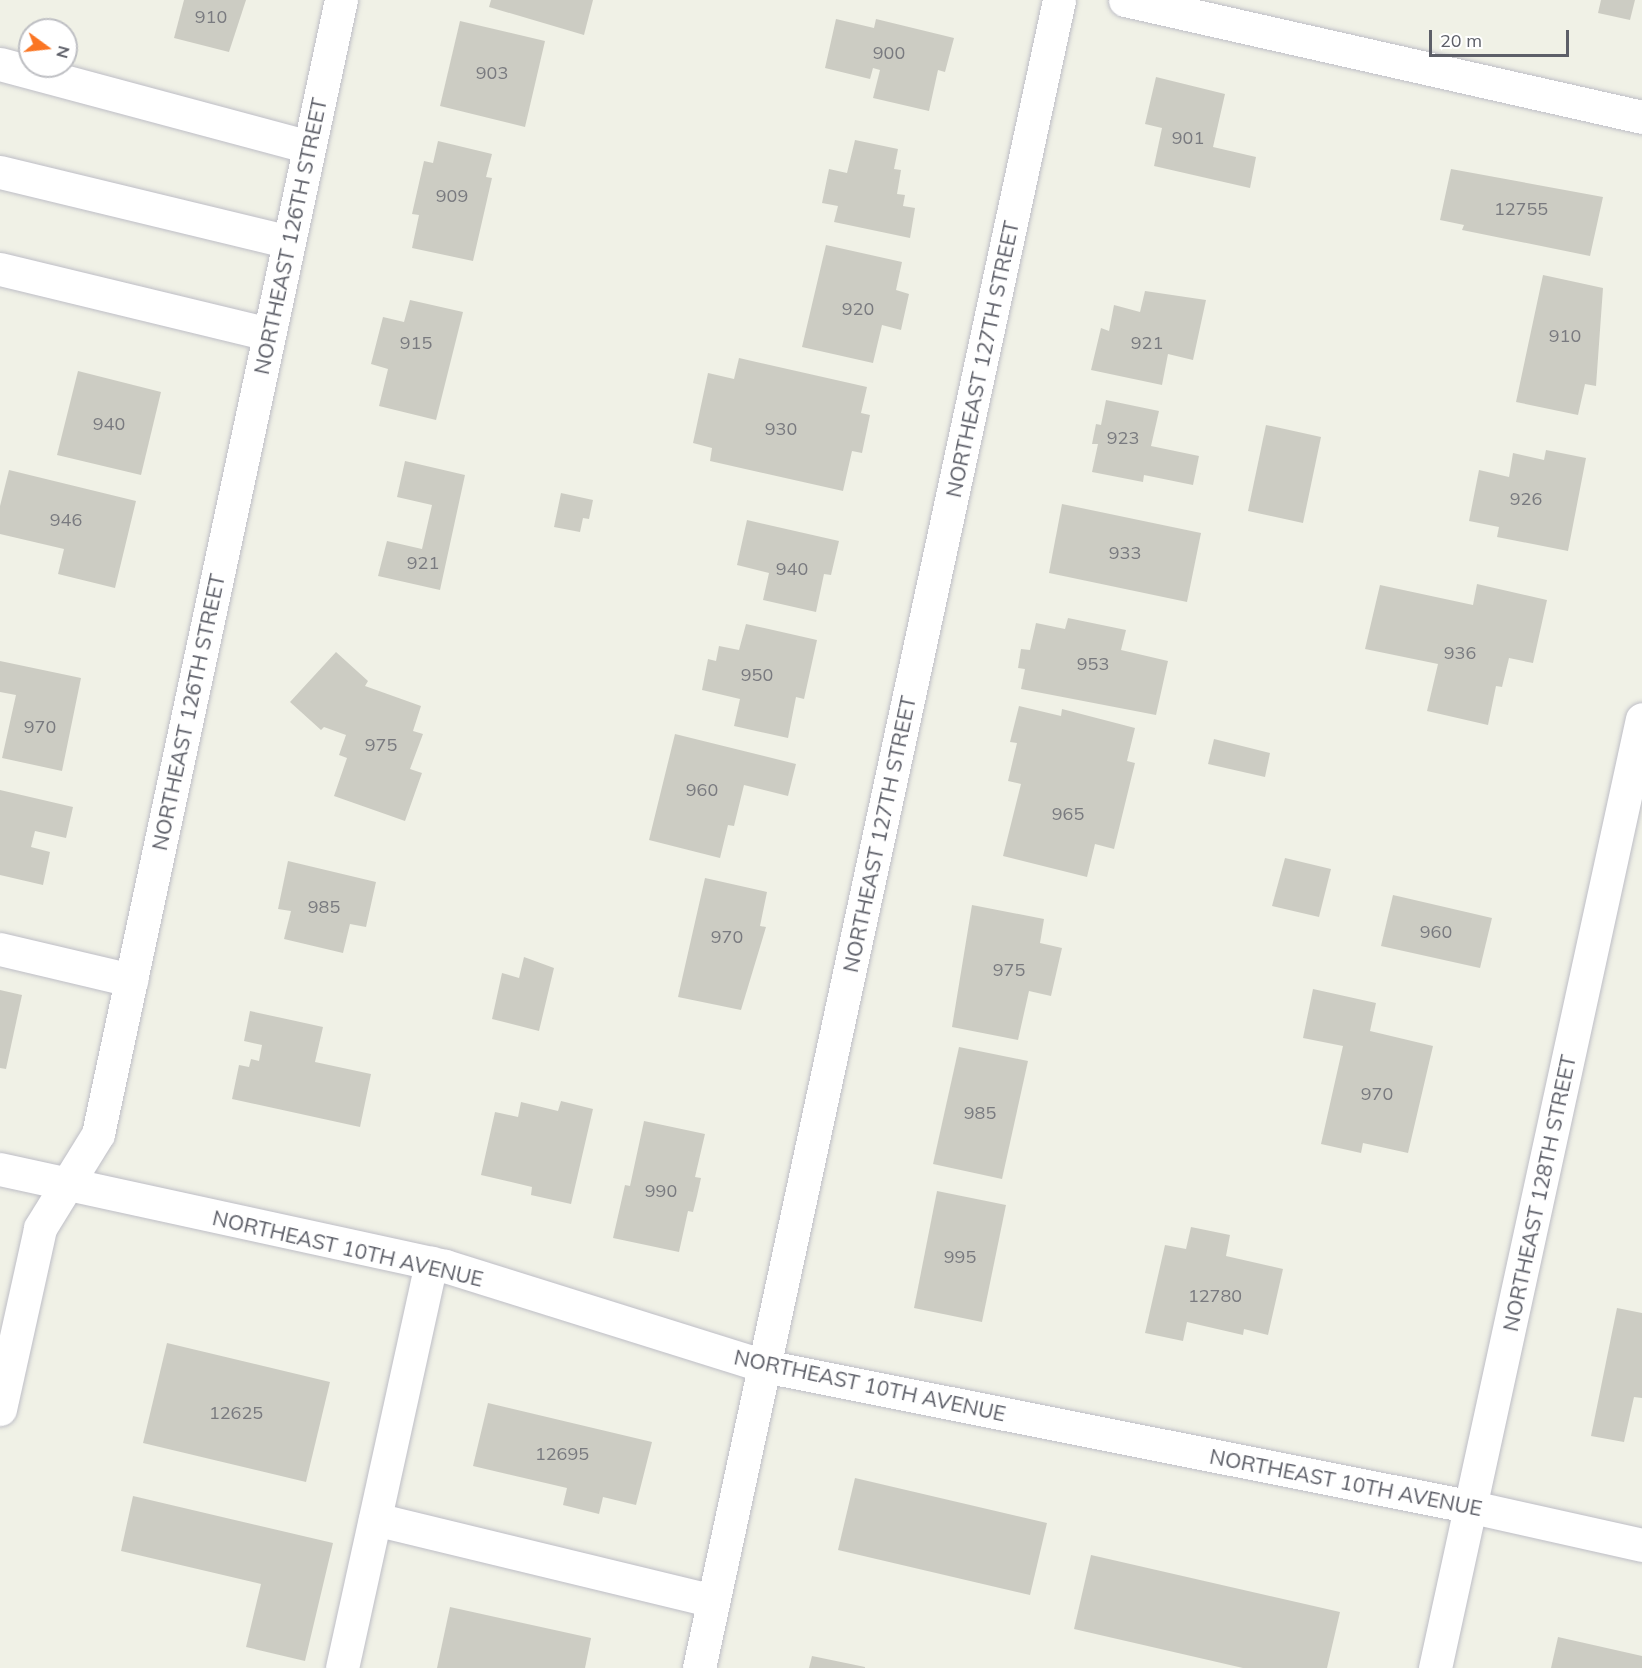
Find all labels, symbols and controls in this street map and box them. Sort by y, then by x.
house number: 910 [195,6,227,28]
north arrow [18,18,78,78]
scale bar [1432,18,1572,56]
text: 20 m [1440,29,1482,52]
house number: 900 [873,42,905,64]
text: N [52,44,75,61]
house number: 903 [476,62,508,84]
street label: NORTHEAST 126TH STREET [248,95,332,377]
house number: 901 [1172,127,1204,149]
house number: 909 [436,185,468,207]
house number: 12755 [1494,198,1548,220]
street label: NORTHEAST 127TH STREET [940,218,1024,500]
house number: 920 [842,298,874,320]
house number: 910 [1549,325,1581,347]
house number: 915 [400,332,432,354]
house number: 921 [1131,332,1163,354]
house number: 940 [93,413,125,435]
house number: 930 [765,418,797,440]
house number: 923 [1107,427,1139,449]
house number: 926 [1510,488,1542,510]
house number: 946 [50,509,82,531]
house number: 933 [1109,542,1141,564]
house number: 921 [407,552,439,574]
house number: 940 [776,558,808,580]
street label: NORTHEAST 126TH STREET [146,571,230,853]
house number: 936 [1444,642,1476,664]
house number: 953 [1077,653,1109,675]
house number: 950 [741,664,773,686]
street label: NORTHEAST 127TH STREET [837,693,921,975]
house number: 970 [24,716,56,738]
house number: 975 [365,734,397,756]
house number: 960 [686,779,718,801]
house number: 965 [1052,803,1084,825]
house number: 985 [308,896,340,918]
house number: 960 [1420,921,1452,943]
house number: 970 [711,926,743,948]
house number: 975 [993,959,1025,981]
street label: NORTHEAST 128TH STREET [1497,1052,1581,1334]
house number: 970 [1361,1083,1393,1105]
house number: 985 [964,1102,996,1124]
house number: 990 [645,1180,677,1202]
street label: NORTHEAST 10TH AVENUE [210,1205,486,1291]
house number: 995 [944,1246,976,1268]
house number: 12780 [1188,1285,1242,1307]
street label: NORTHEAST 10TH AVENUE [732,1344,1008,1426]
house number: 12625 [209,1402,263,1424]
house number: 12695 [535,1443,589,1465]
street label: NORTHEAST 10TH AVENUE [1208,1443,1484,1521]

